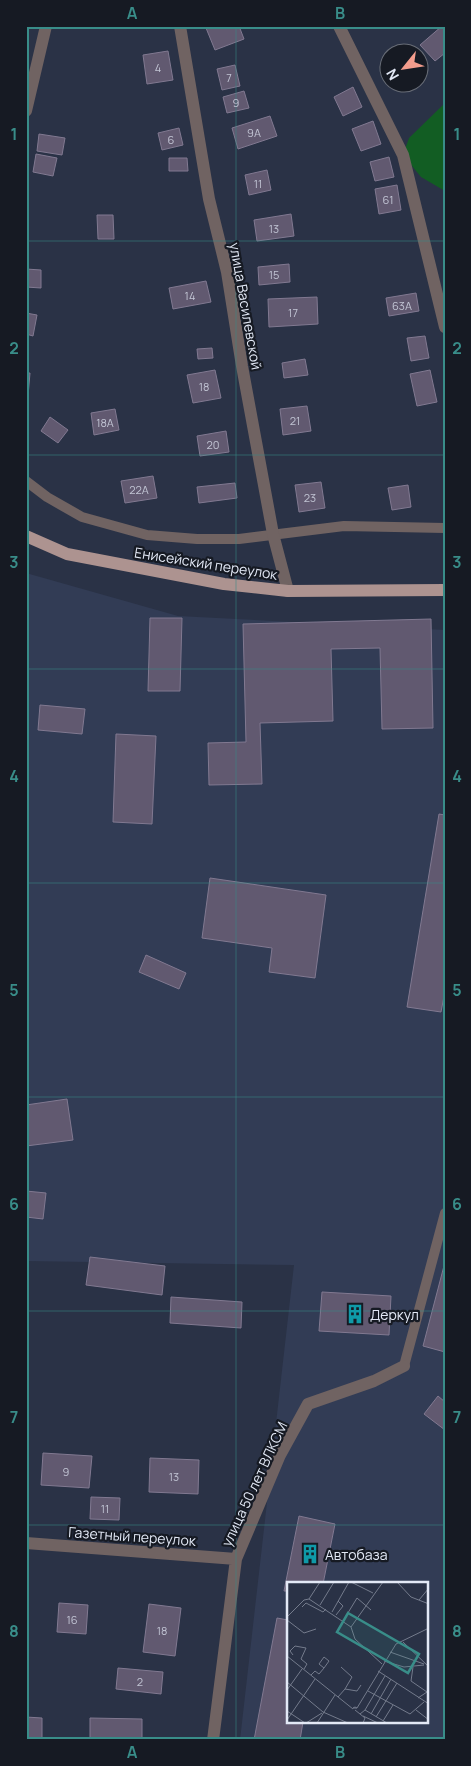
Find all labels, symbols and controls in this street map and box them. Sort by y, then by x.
text: A [127,2,138,24]
text: B [335,2,345,24]
north arrow [378,42,428,92]
house number: 4 [155,60,161,75]
text: N [382,66,403,84]
house number: 7 [226,70,232,85]
house number: 9 [233,95,240,110]
text: 1 [10,123,18,145]
text: 1 [453,123,461,145]
house number: 9А [247,125,261,140]
house number: 6 [168,132,175,147]
house number: 11 [254,176,262,191]
house number: 61 [383,192,393,207]
house number: 13 [269,221,279,236]
street label: улица Василевской [225,241,267,371]
house number: 15 [269,267,279,282]
house number: 14 [185,288,195,303]
house number: 63А [392,298,412,313]
house number: 17 [288,305,298,320]
text: 2 [9,337,19,359]
text: 2 [452,337,462,359]
house number: 18 [199,379,209,394]
house number: 21 [290,413,300,428]
house number: 18А [96,415,114,430]
house number: 20 [207,437,219,452]
house number: 22А [129,482,149,497]
house number: 23 [304,490,316,505]
street label: Енисейский переулок [133,542,280,584]
text: 3 [9,551,19,573]
text: 3 [452,551,462,573]
text: 4 [9,765,19,787]
text: 4 [452,765,462,787]
text: 5 [9,979,19,1001]
text: 5 [452,979,462,1001]
text: 6 [9,1193,19,1215]
text: 6 [452,1193,462,1215]
building icon: Деркул [344,1303,366,1325]
place label: Деркул [370,1305,419,1324]
text: 7 [10,1406,18,1428]
text: 7 [453,1406,461,1428]
street label: улица 50 лет ВЛКСМ [217,1418,291,1550]
house number: 9 [63,1464,70,1479]
house number: 13 [169,1469,179,1484]
house number: 11 [101,1501,109,1516]
street label: Газетный переулок [68,1522,197,1550]
building icon: Автобаза [299,1543,321,1565]
place label: Автобаза [325,1545,387,1564]
inset map [287,1582,428,1724]
house number: 16 [66,1612,78,1627]
text: 8 [9,1620,19,1642]
text: 8 [452,1620,462,1642]
house number: 18 [157,1623,167,1638]
house number: 2 [137,1674,143,1689]
text: A [127,1741,138,1763]
text: B [335,1741,345,1763]

